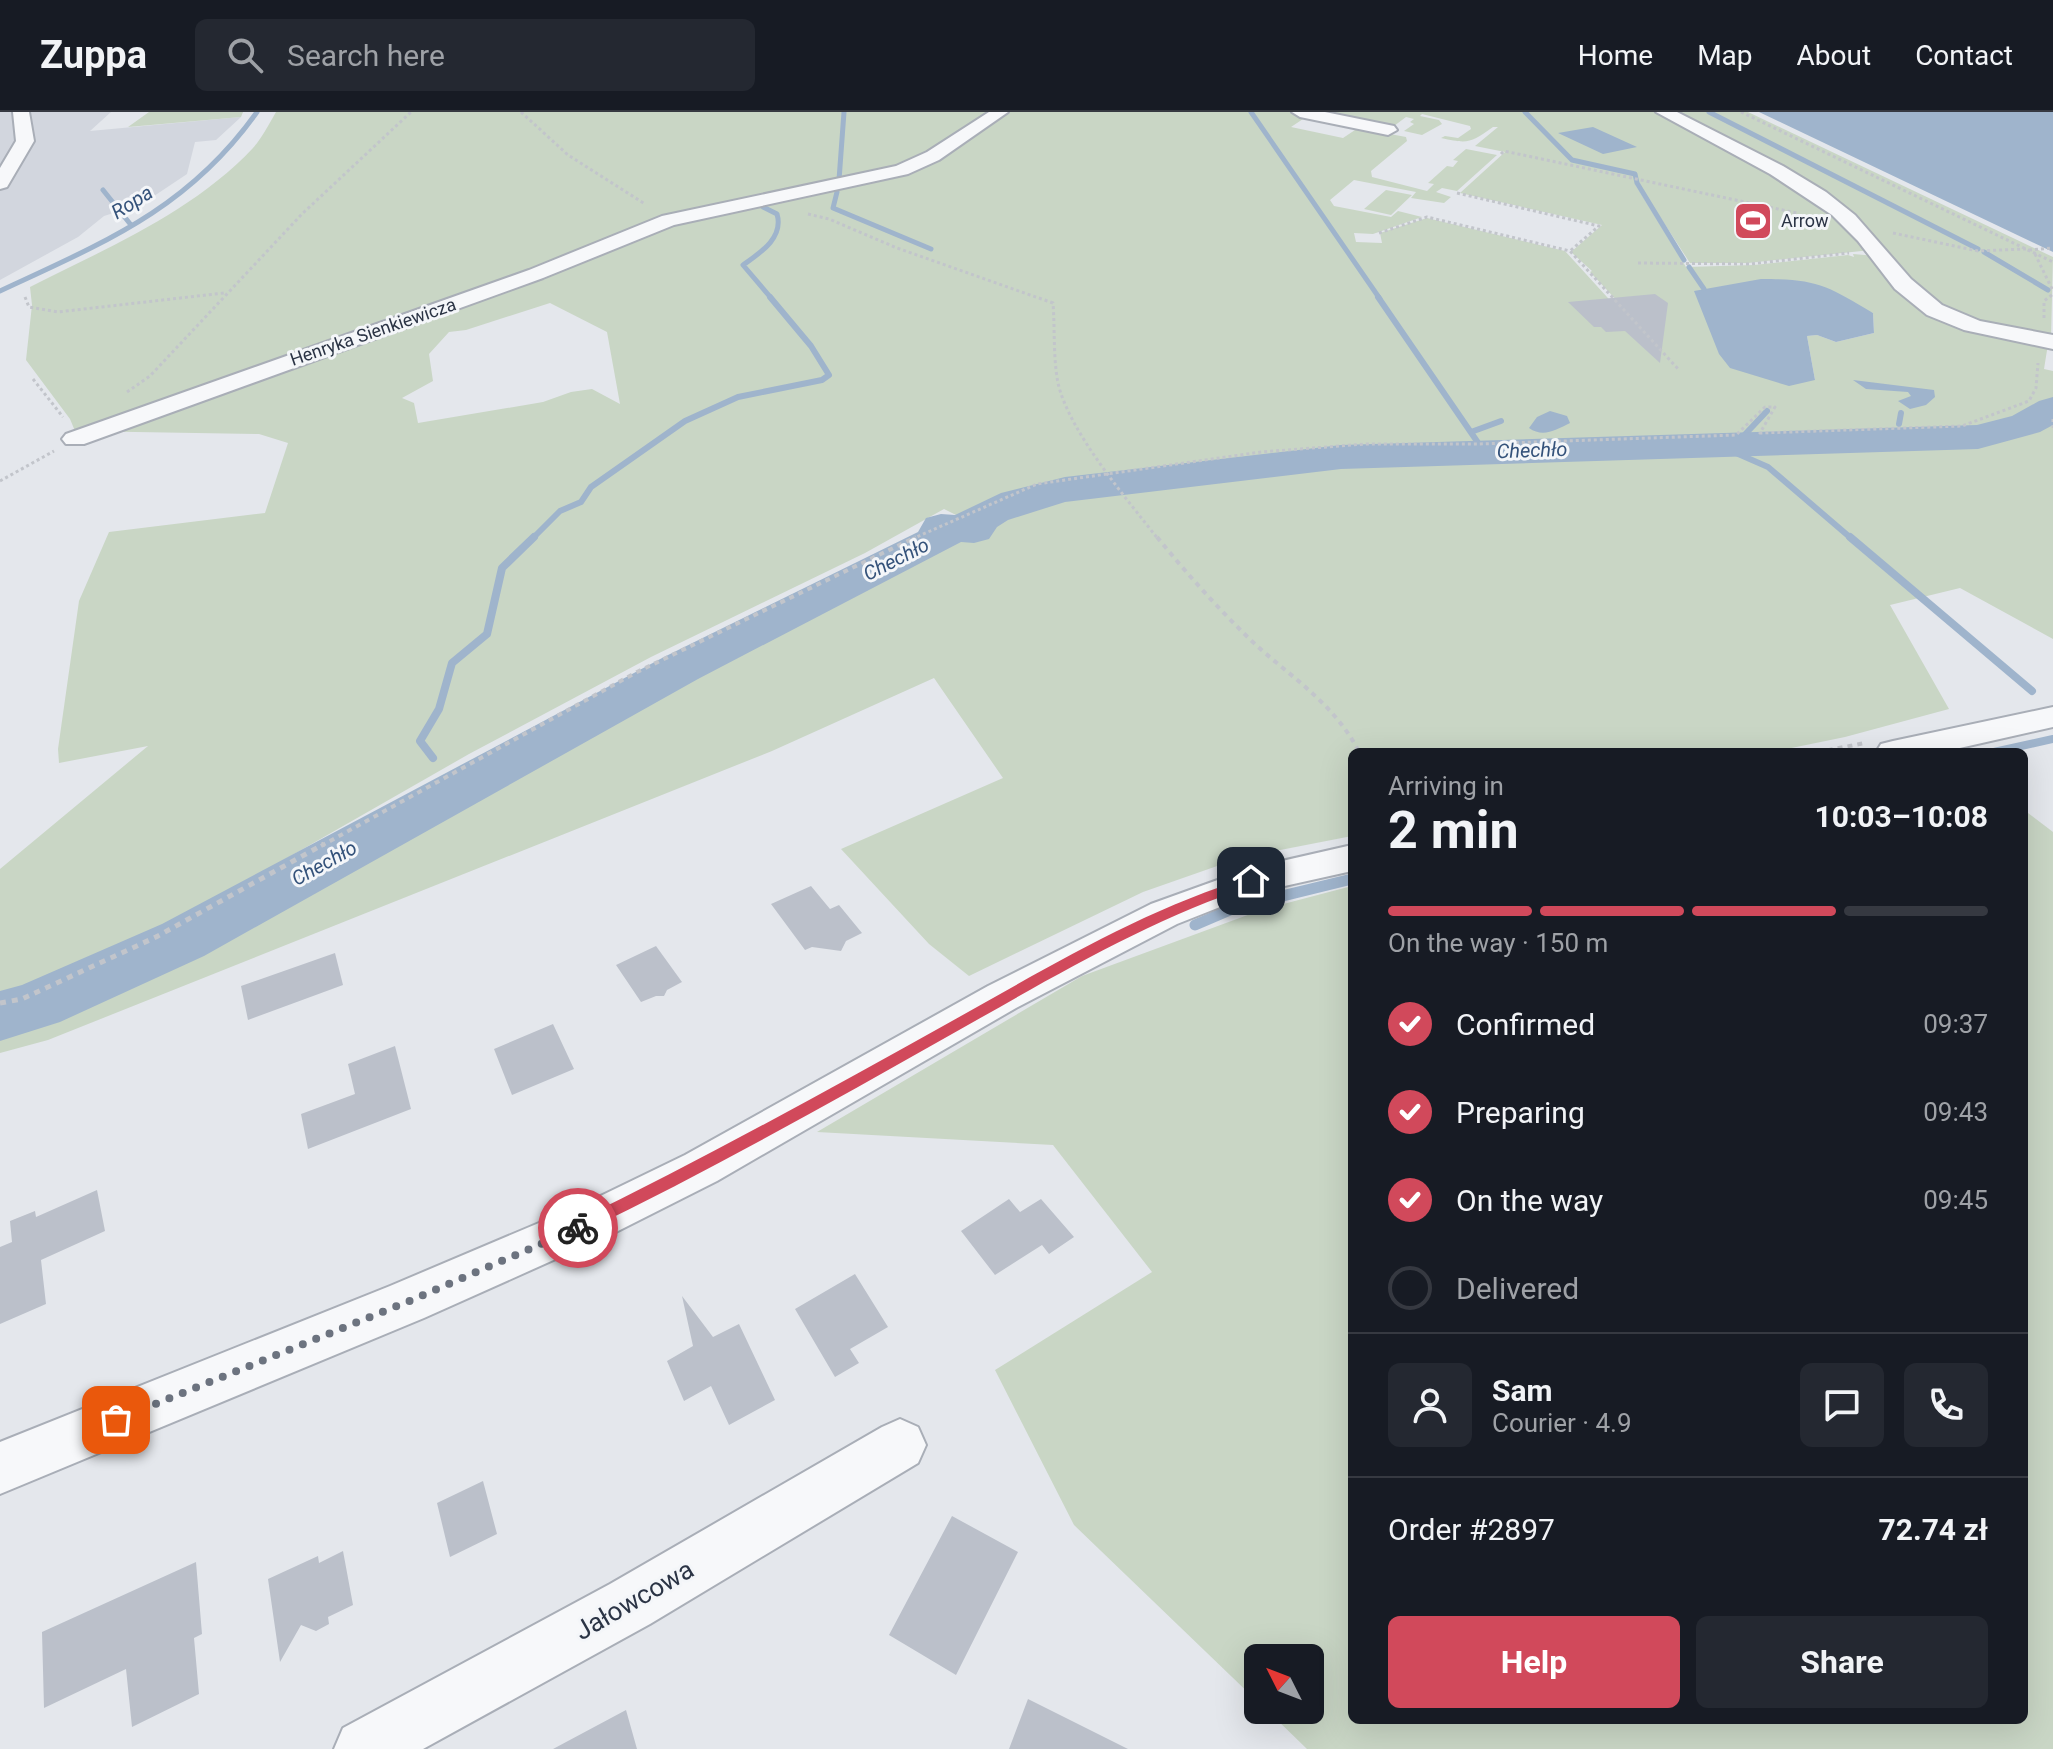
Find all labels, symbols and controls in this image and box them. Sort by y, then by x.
search box [195,19,755,91]
text: Zuppa [40,33,147,77]
icon: search [223,33,267,77]
text: Search here [287,38,445,73]
text: Home [1578,39,1653,72]
text: Map [1697,39,1753,72]
text: About [1797,39,1871,72]
text: Contact [1915,39,2013,72]
water label: Ropa [107,180,157,224]
sports icon: Arrow [1732,200,1774,242]
place label: Arrow [1781,210,1829,231]
street label: Henryka Sienkiewicza [287,293,459,370]
water label: Chechło [1496,437,1568,463]
water label: Chechło [859,532,933,586]
text: Arriving in [1388,771,1504,801]
text: 10:03–10:08 [1814,799,1988,834]
text: 2 min [1388,800,1519,861]
water label: Chechło [287,835,361,891]
pin [1217,847,1285,915]
icon: home [1229,859,1273,903]
text: On the way · 150 m [1388,928,1608,958]
icon: check [1388,1002,1432,1046]
text: Confirmed [1456,1007,1595,1042]
text: 09:37 [1923,1009,1988,1039]
icon: check [1388,1090,1432,1134]
text: Preparing [1456,1095,1585,1130]
text: 09:43 [1923,1097,1988,1127]
icon: check [1388,1178,1432,1222]
text: On the way [1456,1183,1603,1218]
text: 09:45 [1923,1185,1988,1215]
courier [538,1188,618,1268]
icon: bike [556,1206,600,1250]
text: Delivered [1456,1271,1579,1306]
button: person [1388,1363,1472,1447]
button: chat [1800,1363,1884,1447]
button: phone [1904,1363,1988,1447]
text: Sam [1492,1373,1553,1408]
pin [82,1386,150,1454]
icon: bag [94,1398,138,1442]
text: Courier · 4.9 [1492,1408,1632,1438]
text: Order #2897 [1388,1512,1555,1547]
text: 72.74 zł [1879,1512,1988,1547]
street label: Jałowcowa [569,1554,699,1646]
button: Help [1388,1616,1680,1708]
button: Share [1696,1616,1988,1708]
north arrow [1244,1644,1324,1724]
map controls [1244,1644,1324,1724]

